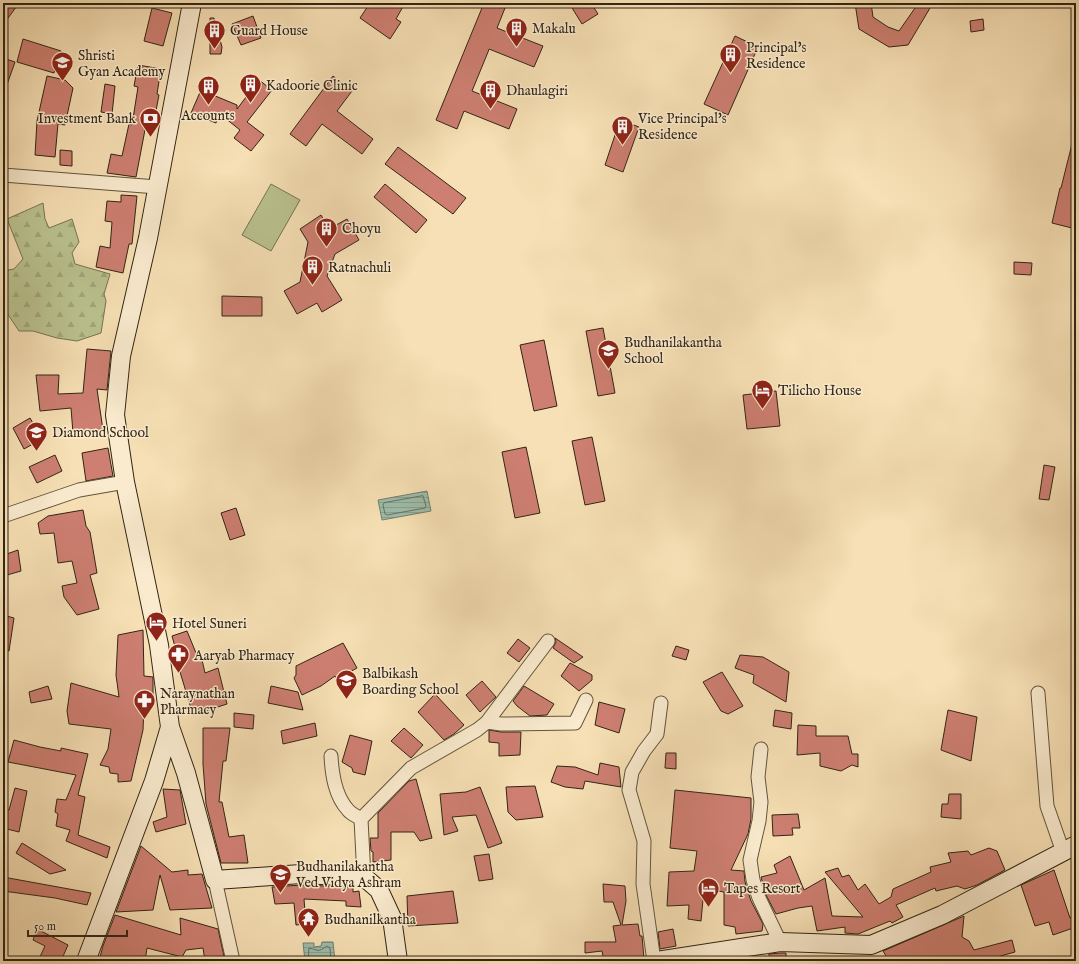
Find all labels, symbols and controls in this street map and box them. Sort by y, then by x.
building icon: Makalu [503,15,529,48]
building icon: Guard House [201,17,227,50]
place label: Makalu [532,20,576,38]
place label: Guard House [230,22,309,40]
place label: Principal's Residence [746,39,806,73]
building icon: Principal's Residence [718,42,744,75]
place label: Shristi Gyan Academy [78,47,166,81]
school or university icon: Shristi Gyan Academy [50,50,76,83]
building icon: Kadoorie Clinic [237,72,263,105]
building icon: Accounts [195,74,221,107]
place label: Kadoorie Clinic [266,77,358,95]
building icon: Dhaulagiri [477,77,503,110]
place label: Dhaulagiri [506,82,568,100]
bank icon: Investment Bank [138,105,164,138]
place label: Accounts [180,107,235,125]
place label: Investment Bank [38,110,136,128]
place label: Vice Principal's Residence [637,110,727,144]
building icon: Vice Principal's Residence [609,113,635,146]
building icon: Choyu [313,215,339,248]
place label: Choyu [342,220,381,238]
building icon: Ratnachuli [300,254,326,287]
place label: Ratnachuli [328,259,391,277]
place label: Budhanilakantha School [624,334,723,368]
school or university icon: Budhanilakantha School [596,337,622,370]
hotel icon: Tilicho House [749,377,775,410]
place label: Tilicho House [778,382,862,400]
school or university icon: Diamond School [24,419,50,452]
place label: Diamond School [52,424,149,442]
hotel icon: Hotel Suneri [143,610,169,643]
place label: Hotel Suneri [172,615,247,633]
pharmacy icon: Aaryab Pharmacy [165,642,191,675]
place label: Aaryab Pharmacy [193,647,295,665]
place label: Balbikash Boarding School [362,665,459,699]
school or university icon: Balbikash Boarding School [334,668,360,701]
place label: Naraynathan Pharmacy [160,685,236,719]
pharmacy icon: Naraynathan Pharmacy [131,688,157,721]
place label: Budhanilakantha Ved Vidya Ashram [295,858,402,892]
school or university icon: Budhanilakantha Ved Vidya Ashram [268,861,294,894]
hotel icon: Tapes Resort [695,875,721,908]
place label: Tapes Resort [724,880,801,898]
temple icon: Budhanilkantha [295,906,321,939]
place label: Budhanilkantha [324,911,417,929]
scale bar [28,912,127,938]
text: 50 m [34,919,56,934]

